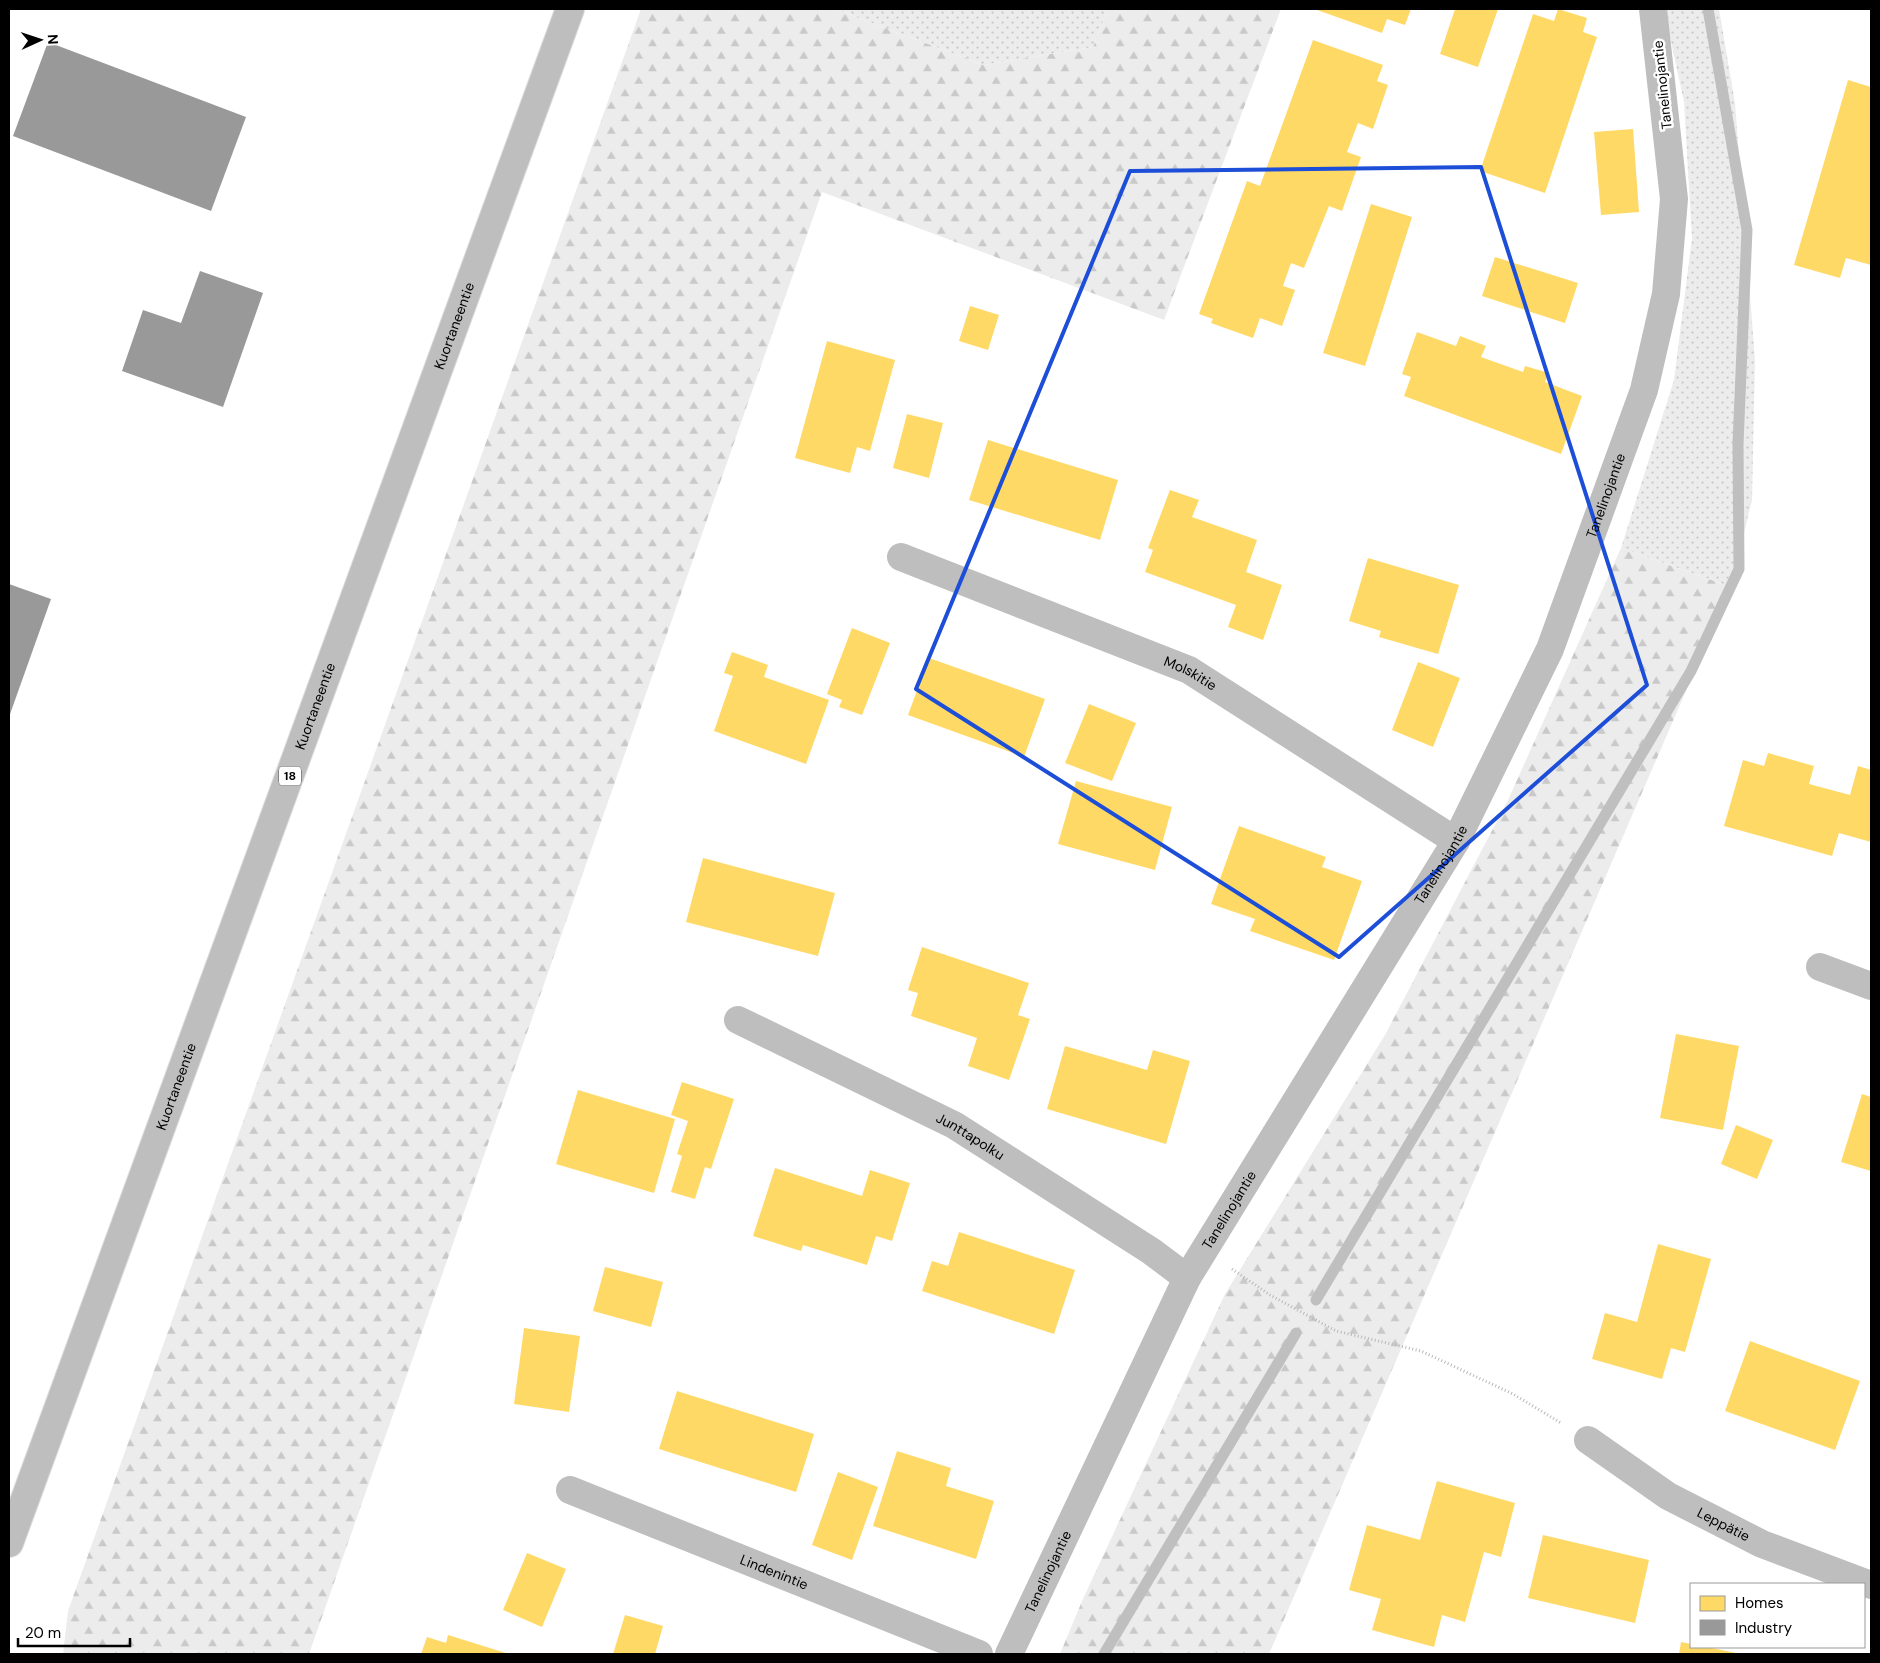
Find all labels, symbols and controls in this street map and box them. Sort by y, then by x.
north arrow [15,15,65,65]
text: N [44,34,62,45]
street label: Tanelinojantie [1648,40,1676,130]
street label: Kuortaneentie [430,280,478,372]
street label: Tanelinojantie [1582,451,1629,541]
street label: Molskitie [1161,652,1220,695]
street label: Kuortaneentie [291,660,339,752]
road number: 18 [279,766,301,786]
street label: Tanelinojantie [1410,822,1471,908]
street label: Kuortaneentie [152,1040,200,1133]
street label: Junttapolku [933,1109,1008,1164]
street label: Tanelinojantie [1198,1167,1260,1253]
street label: Leppätie [1694,1503,1753,1545]
street label: Tanelinojantie [1021,1528,1075,1616]
street label: Lindenintie [738,1550,811,1594]
legend [1690,1583,1865,1648]
text: Homes [1735,1593,1784,1613]
scale bar [18,1616,130,1648]
text: Industry [1735,1618,1793,1638]
text: 20 m [25,1623,61,1643]

